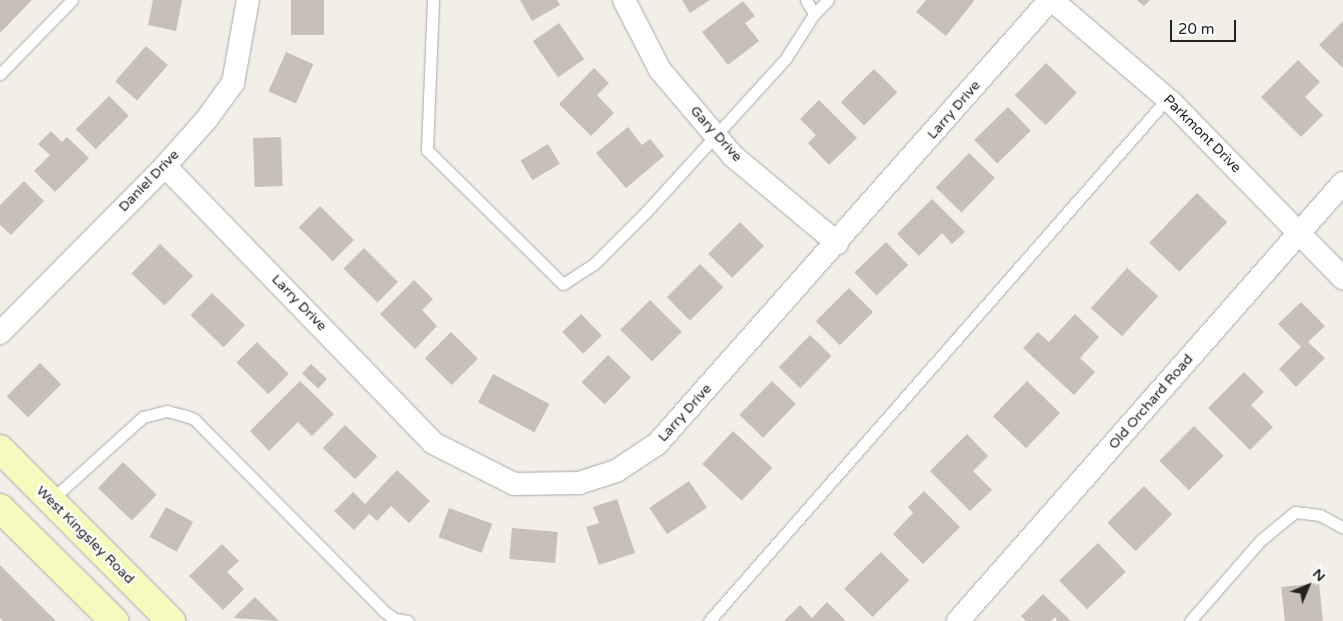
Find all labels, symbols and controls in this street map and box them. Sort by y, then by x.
scale bar [1173,10,1239,42]
text: 20 m [1178,20,1215,38]
street label: Larry Drive [924,77,984,143]
street label: Parkmont Drive [1160,92,1244,176]
street label: Gary Drive [687,103,745,165]
street label: Daniel Drive [115,146,183,216]
street label: Larry Drive [268,271,330,335]
street label: Old Orchard Road [1105,351,1197,453]
street label: Larry Drive [655,381,715,445]
street label: West Kingsley Road [32,482,138,588]
north arrow [1283,561,1333,611]
text: N [1309,565,1329,585]

